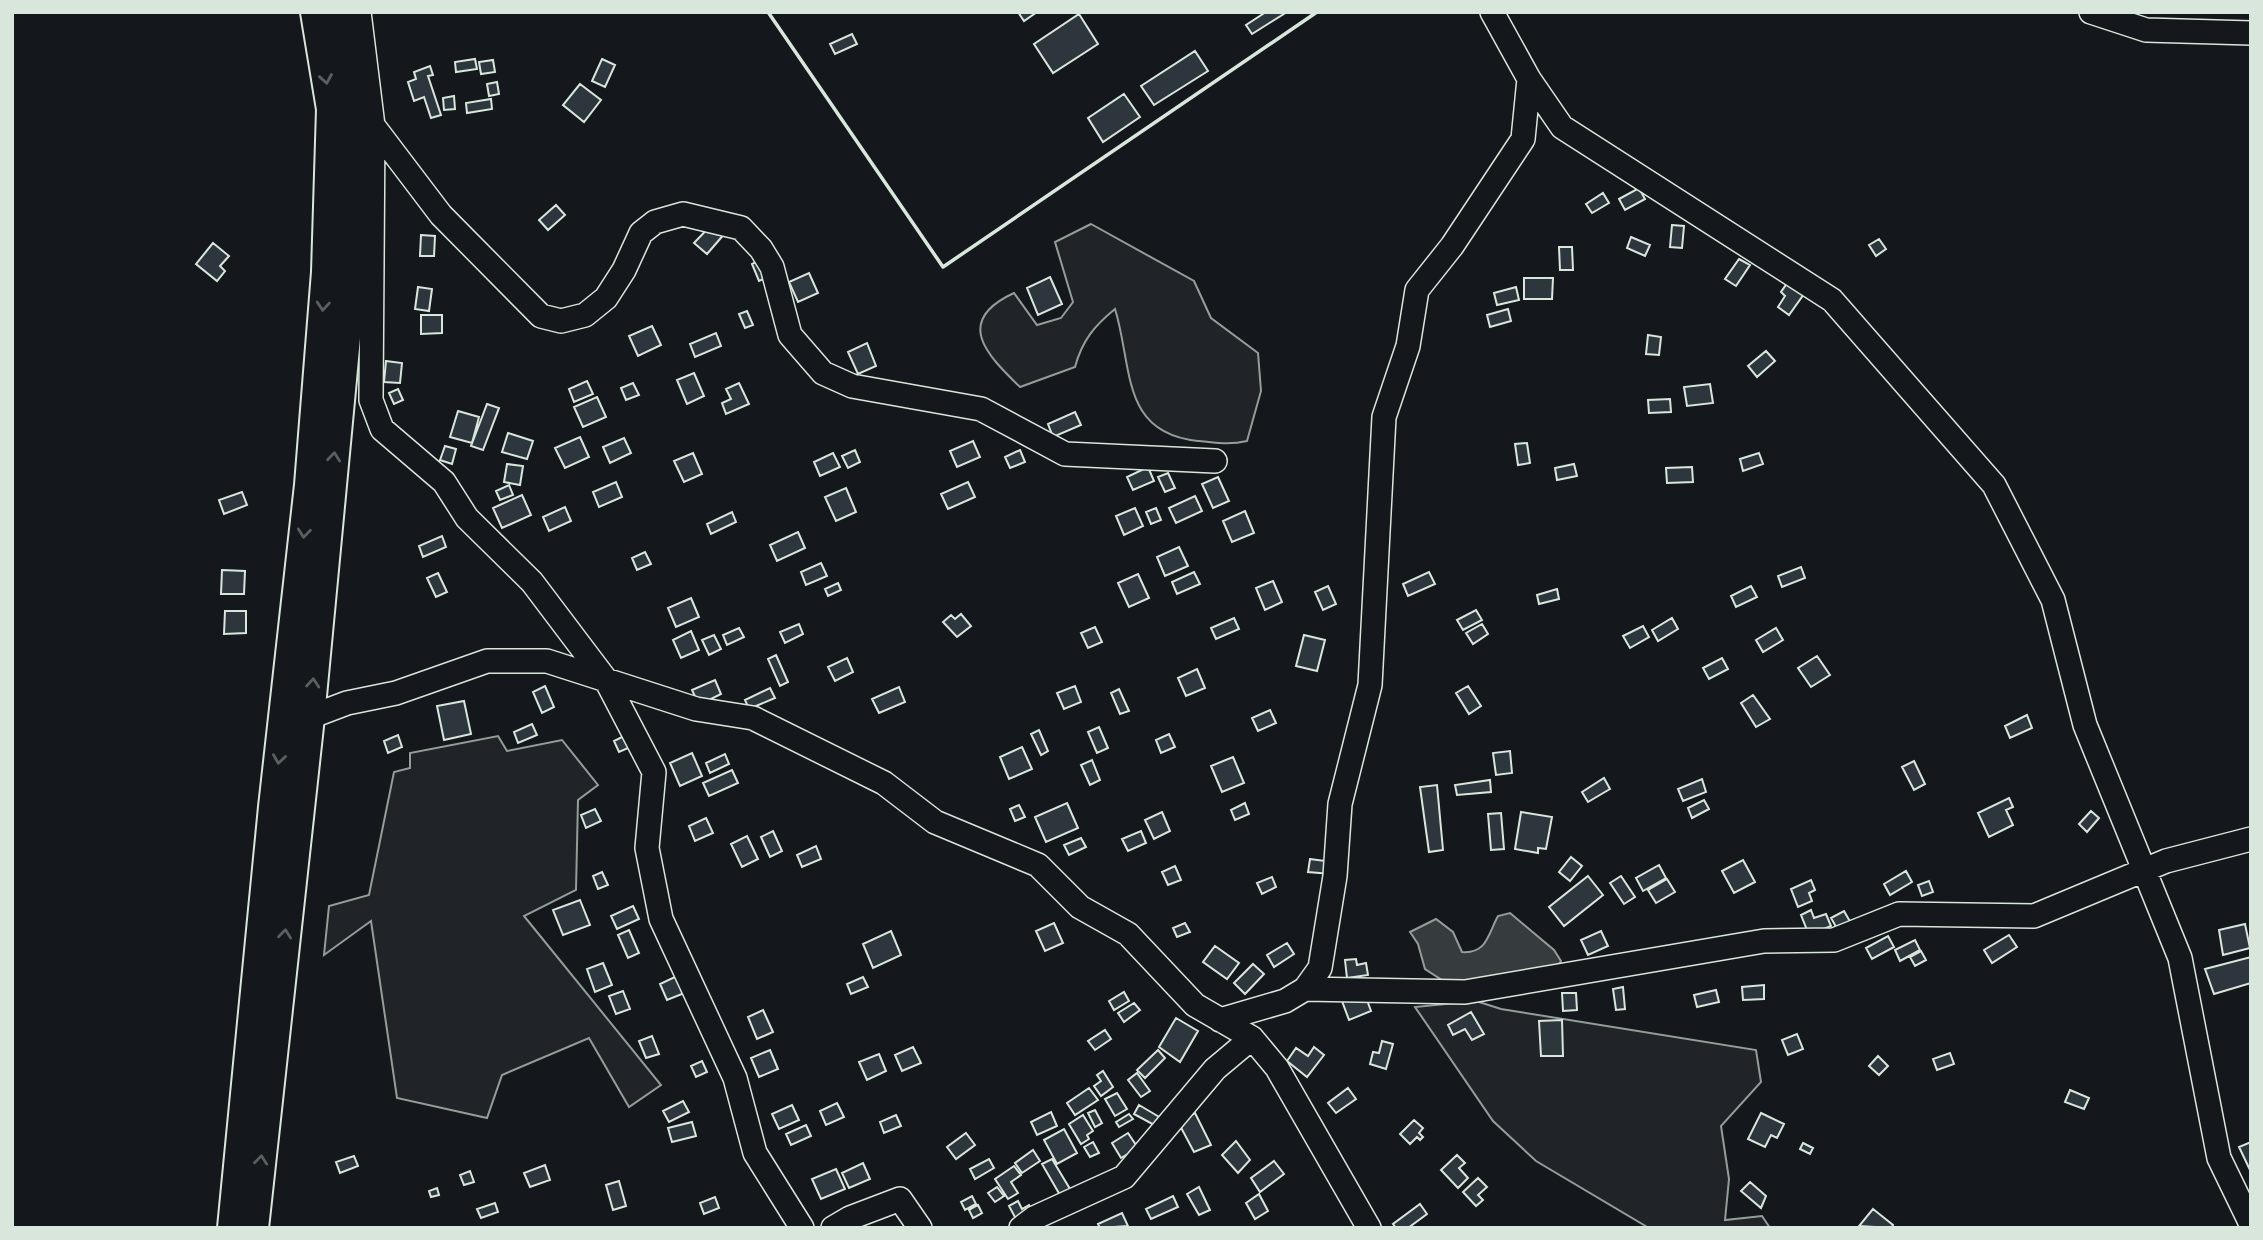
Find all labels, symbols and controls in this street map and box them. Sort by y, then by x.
one-way arrow [318,74,333,85]
one-way arrow [316,301,331,312]
one-way arrow [326,451,341,462]
one-way arrow [297,528,312,539]
one-way arrow [305,677,320,688]
one-way arrow [272,753,287,765]
one-way arrow [277,928,292,939]
one-way arrow [253,1154,268,1165]

